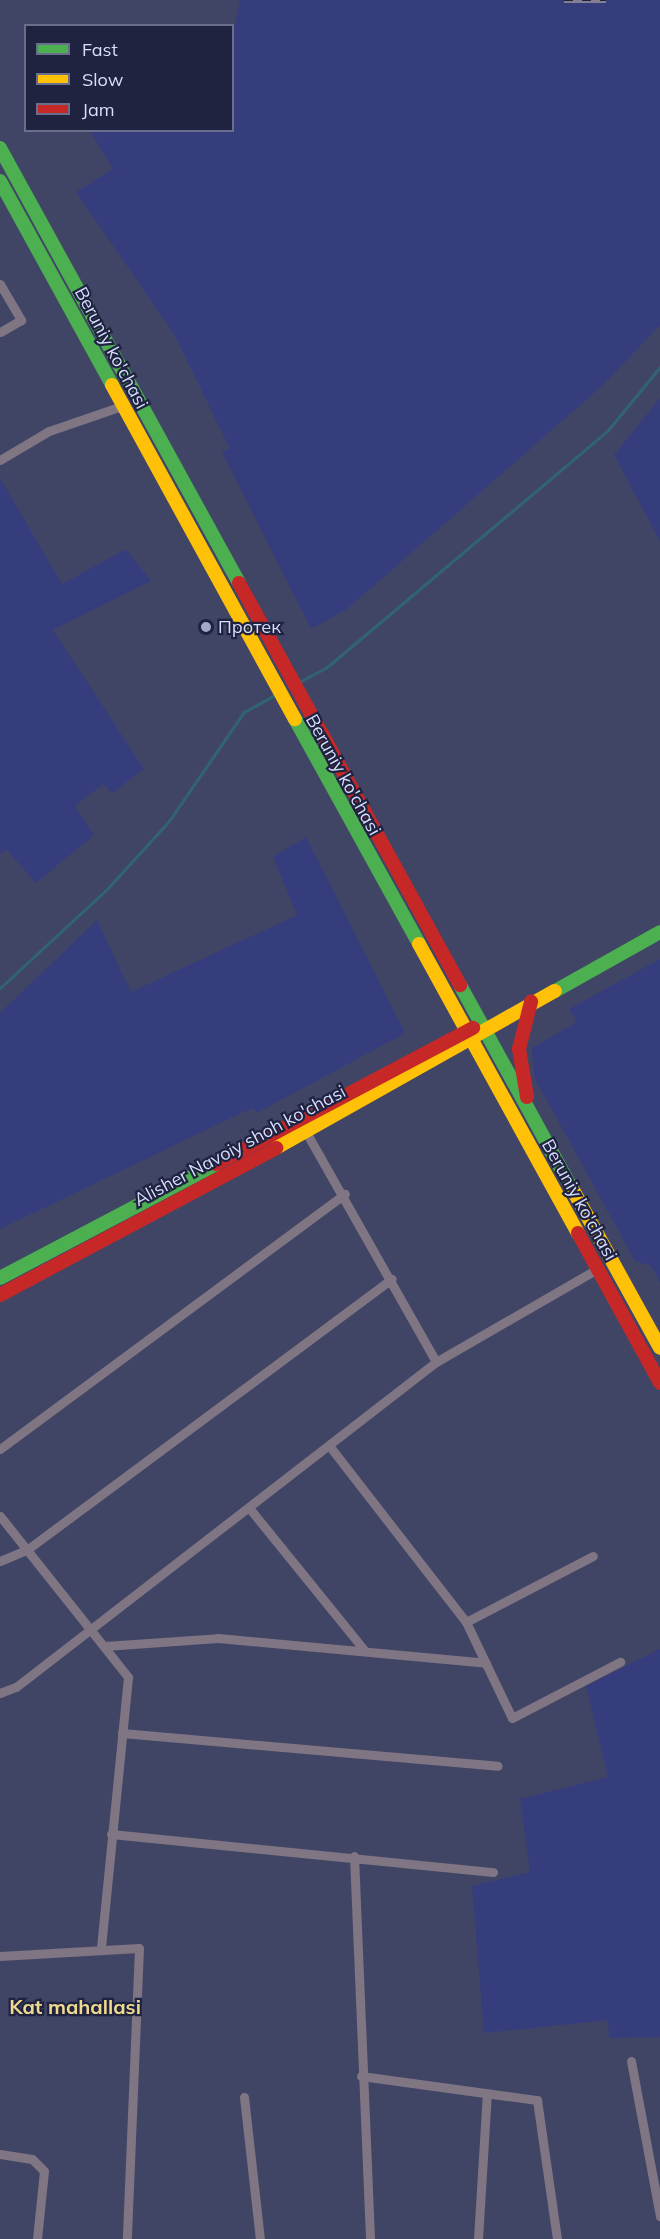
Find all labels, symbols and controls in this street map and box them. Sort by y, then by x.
legend [24,24,234,132]
text: Fast [82,38,118,61]
text: Slow [82,68,123,91]
text: Jam [82,98,115,121]
street label: Beruniy ko'chasi [70,283,152,413]
place label: Протек [218,616,281,638]
marker: Протек [199,620,213,634]
street label: Beruniy ko'chasi [301,711,385,839]
street label: Alisher Navoiy shoh ko'chasi [131,1081,349,1211]
street label: Beruniy ko'chasi [537,1136,621,1264]
district label: Kat mahallasi [9,1994,141,2018]

